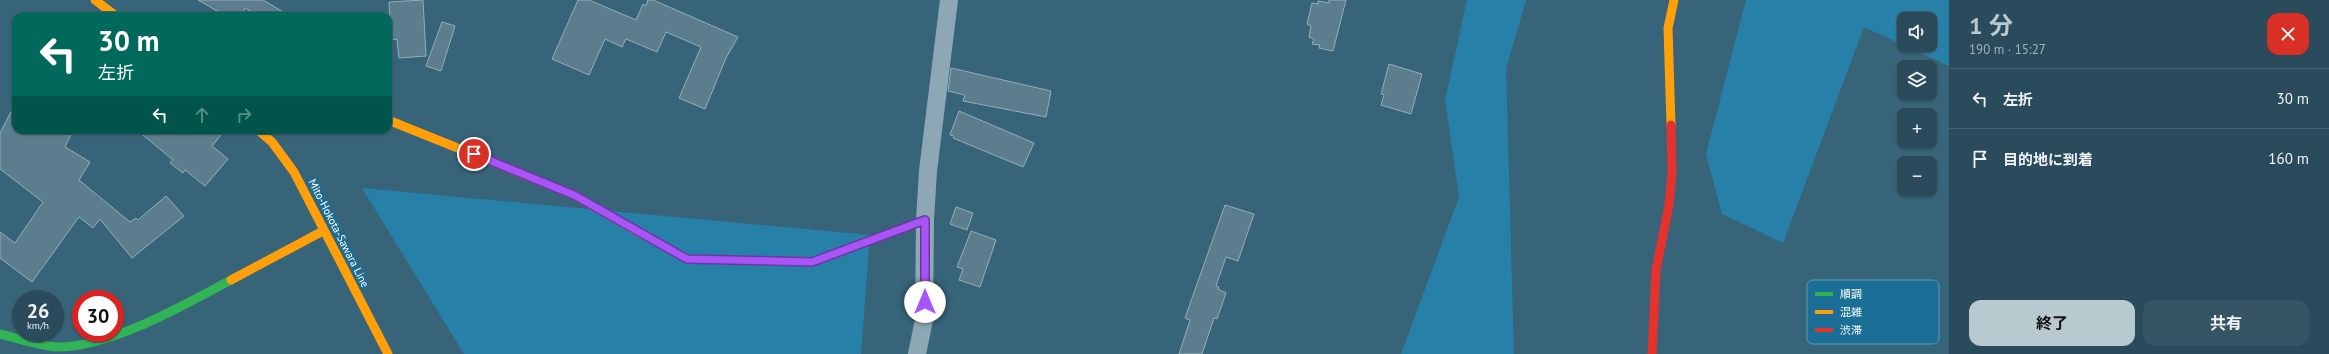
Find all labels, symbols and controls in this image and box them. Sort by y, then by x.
text: 1 分 [1969,10,2013,41]
map controls [1897,12,1937,196]
button: sound [1897,12,1937,52]
button: close [2267,13,2309,55]
text: 30 m [98,22,159,59]
icon: left [32,28,84,80]
text: 190 m · 15:27 [1969,41,2046,58]
button: layers [1897,60,1937,100]
text: 左折 [98,61,134,84]
icon: left [1969,88,1991,110]
text: 30 m [2276,89,2309,108]
text: 左折 [2003,90,2033,109]
icon: left [149,104,171,126]
icon: ahead [191,104,213,126]
icon: right [233,104,255,126]
button: + [1897,108,1937,148]
pin [457,137,491,171]
icon: arrive [463,143,485,165]
icon: arrive [1969,148,1991,170]
text: 160 m [2268,149,2309,168]
text: 目的地に到着 [2003,150,2093,169]
button: − [1897,156,1937,196]
street label: Mito-Hokota-Sawara Line [306,176,373,290]
legend [1807,280,1939,344]
position arrow [904,281,946,323]
text: 順調 [1840,287,1862,301]
speed limit sign: 30 [72,290,124,342]
text: 26 [27,298,49,324]
button: 終了 [1969,300,2135,346]
button: 共有 [2143,300,2309,346]
text: 混雑 [1840,305,1862,319]
text: km/h [27,319,49,332]
text: 渋滞 [1840,323,1862,337]

